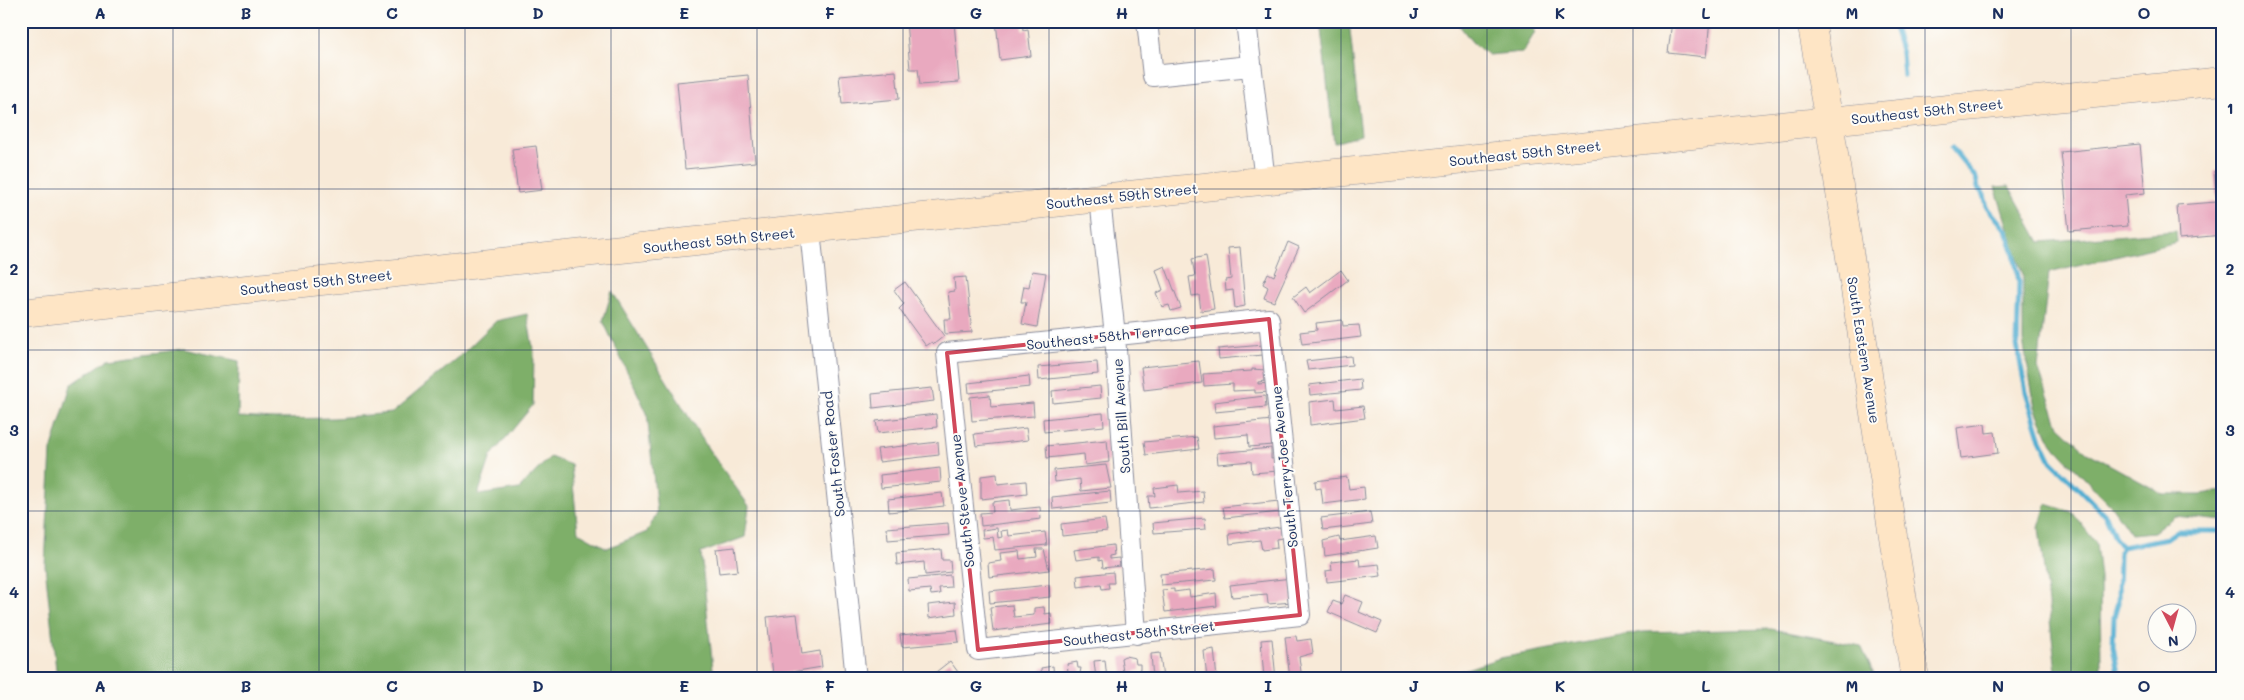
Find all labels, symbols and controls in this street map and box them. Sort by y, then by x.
text: A [94,2,106,23]
text: B [241,2,251,23]
text: C [386,2,398,23]
text: D [532,2,544,23]
text: E [679,2,689,23]
text: F [825,2,835,23]
text: G [970,2,982,23]
text: H [1116,2,1128,23]
text: I [1264,2,1272,23]
text: J [1409,2,1419,23]
text: K [1555,2,1565,23]
text: L [1701,2,1711,23]
text: M [1846,2,1858,23]
text: N [1992,2,2004,23]
text: O [2138,2,2151,23]
street label: Southeast 59th Street [1850,94,2004,128]
text: 1 [10,97,18,118]
text: 1 [2226,97,2234,118]
street label: Southeast 59th Street [1448,136,1602,170]
street label: Southeast 59th Street [1045,179,1199,213]
street label: Southeast 59th Street [642,223,796,257]
text: 2 [10,258,19,279]
text: 2 [2226,258,2235,279]
street label: Southeast 59th Street [239,265,393,299]
street label: South Eastern Avenue [1843,275,1885,425]
street label: Southeast 58th Terrace [1025,318,1191,354]
street label: South Bill Avenue [1108,358,1134,474]
street label: South Terry Joe Avenue [1266,385,1302,549]
street label: South Foster Road [817,390,849,518]
text: 3 [9,419,19,440]
text: 3 [2225,419,2235,440]
street label: South Steve Avenue [946,433,978,569]
text: 4 [9,581,19,602]
text: 4 [2225,581,2235,602]
north arrow [2146,602,2196,652]
street label: Southeast 58th Street [1062,616,1216,650]
text: N [2167,631,2180,651]
text: A [94,675,106,696]
text: B [241,675,251,696]
text: C [386,675,398,696]
text: D [532,675,544,696]
text: E [679,675,689,696]
text: F [825,675,835,696]
text: G [970,675,982,696]
text: H [1116,675,1128,696]
text: I [1264,675,1272,696]
text: J [1409,675,1419,696]
text: K [1555,675,1565,696]
text: L [1701,675,1711,696]
text: M [1846,675,1858,696]
text: N [1992,675,2004,696]
text: O [2138,675,2151,696]

